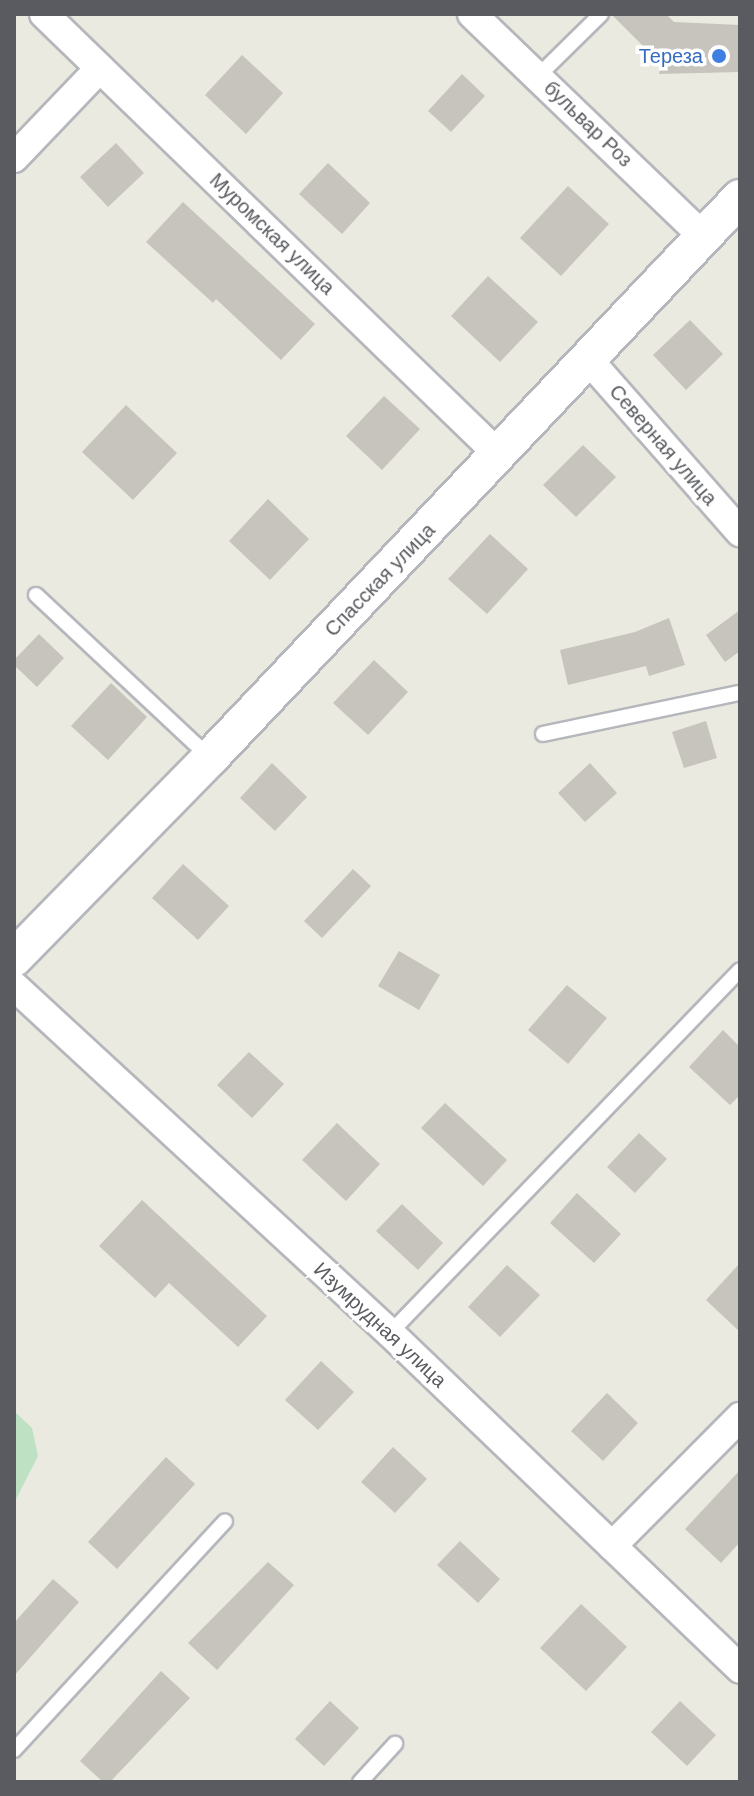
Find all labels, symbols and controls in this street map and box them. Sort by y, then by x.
place label: Тереза [639,44,703,68]
marker: Тереза [710,47,728,65]
street label: бульвар Роз [539,76,637,172]
street label: Муромская улица [205,168,339,300]
street label: Северная улица [604,380,722,510]
street label: Спасская улица [320,518,440,642]
street label: Изумрудная улица [309,1257,451,1393]

